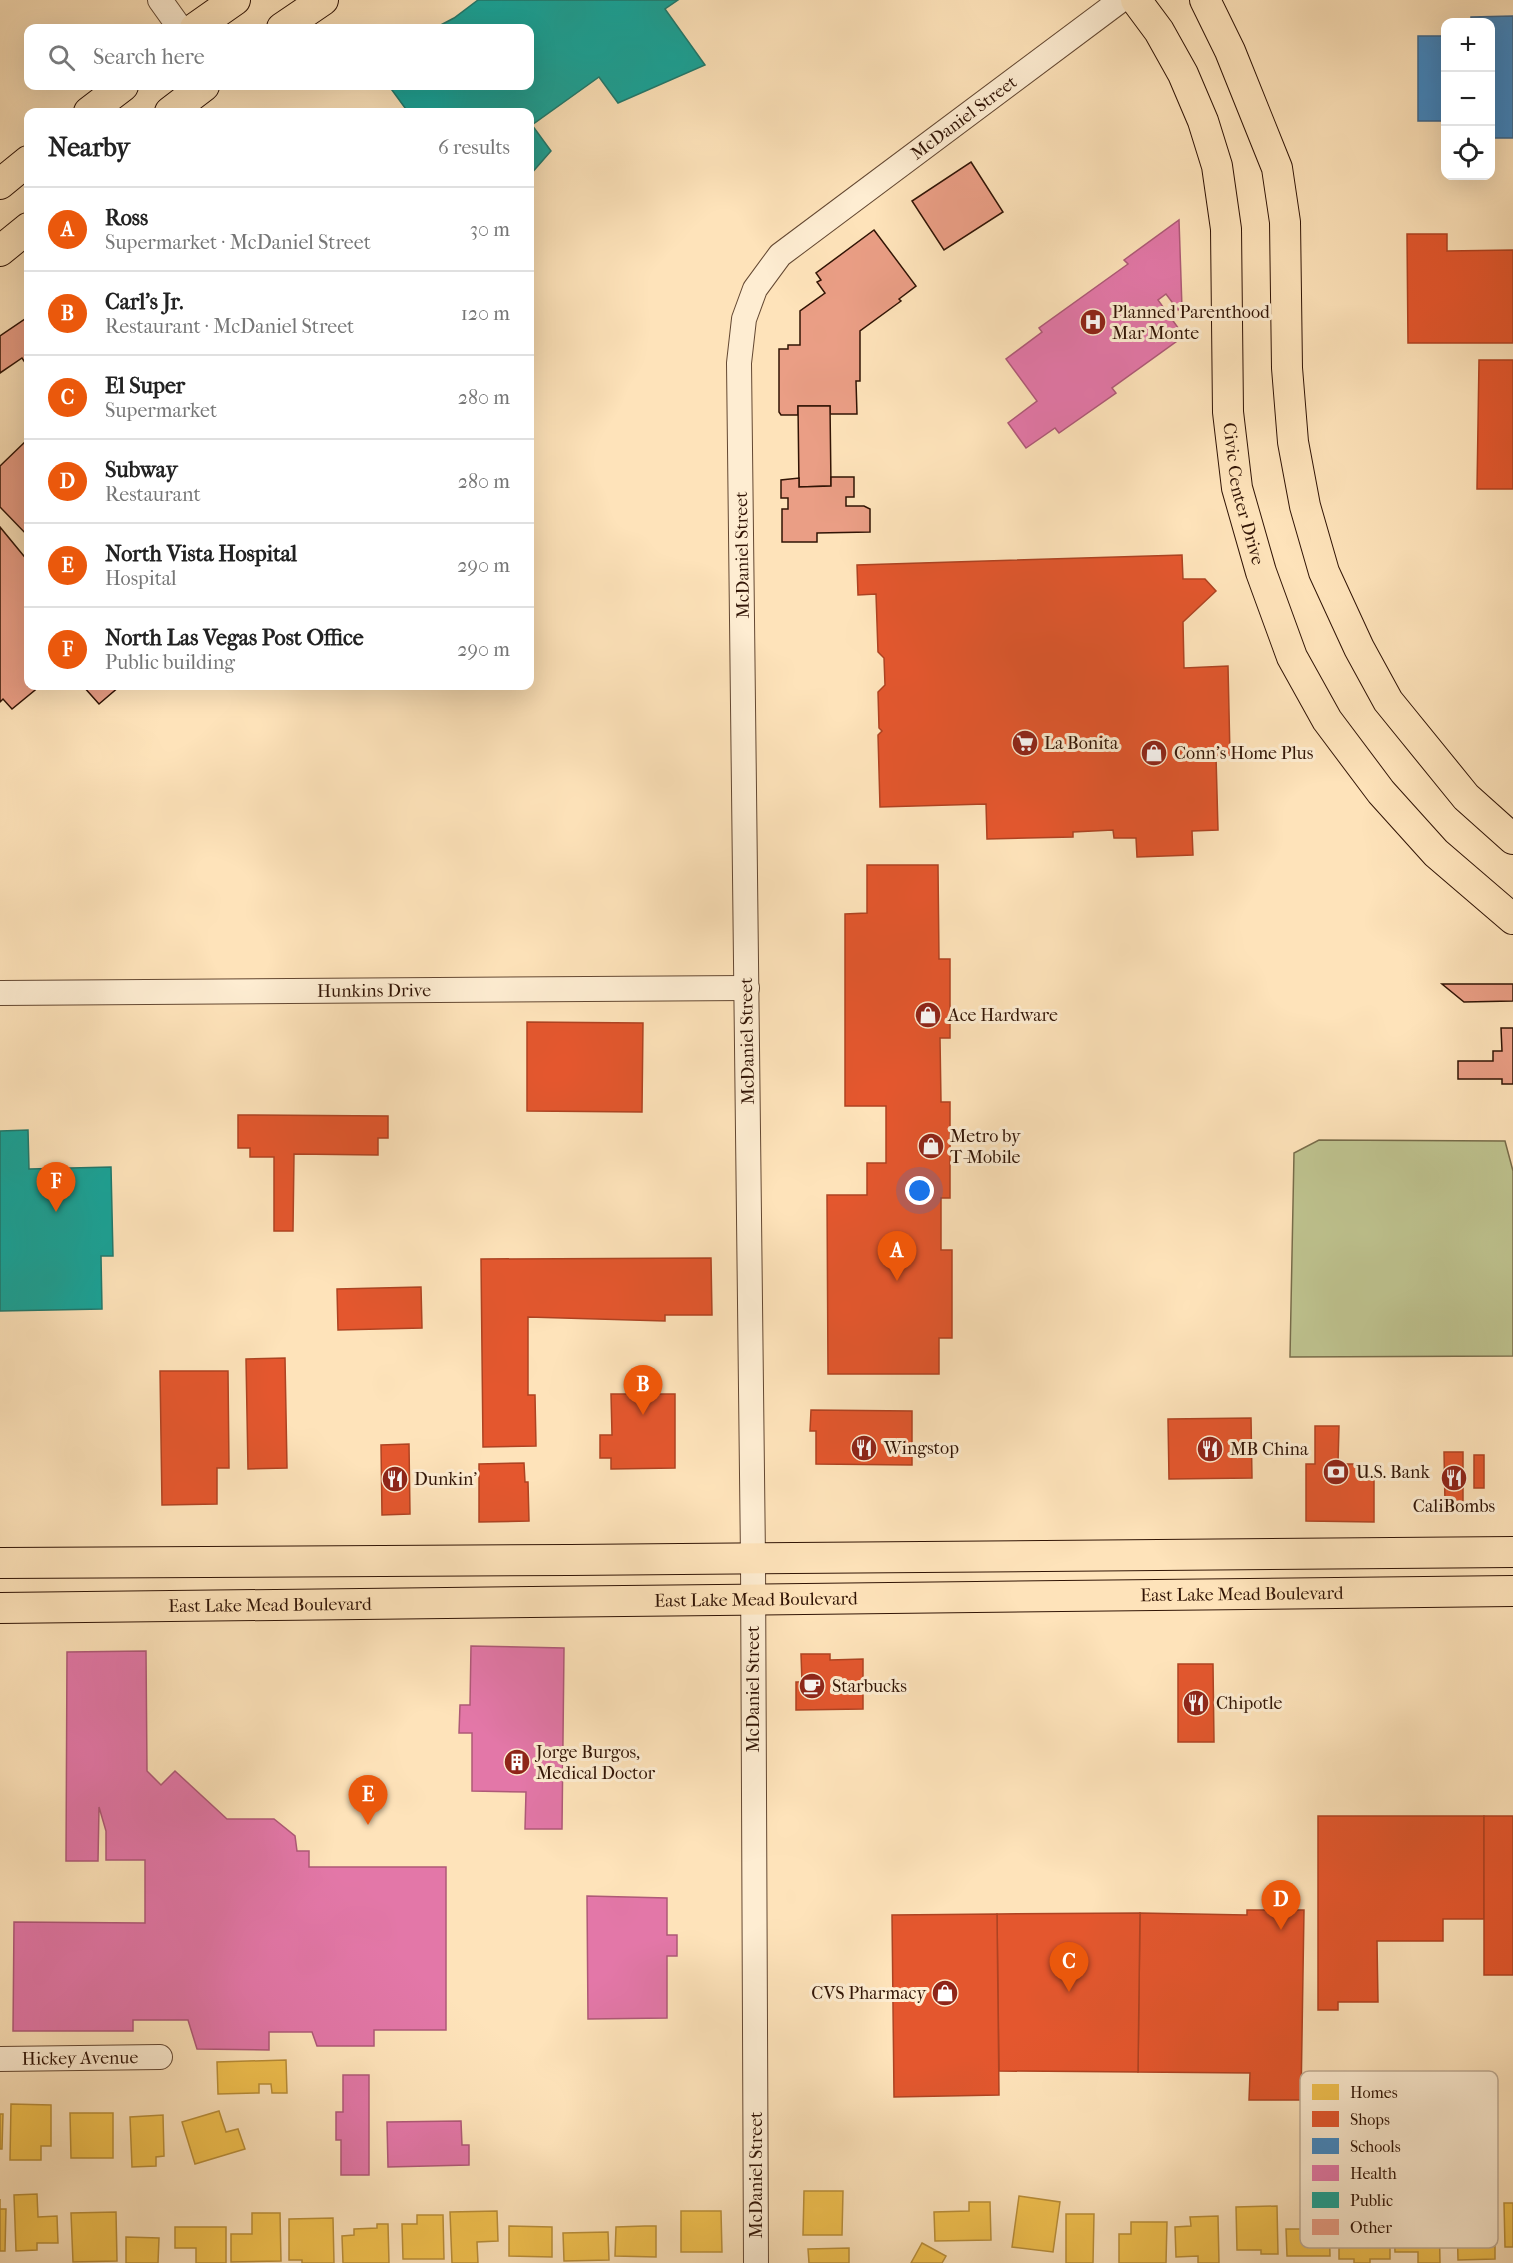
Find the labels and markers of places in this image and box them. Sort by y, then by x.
place label: Planned Parenthood Mar Monte [1112,302,1270,344]
hospital icon: Planned Parenthood Mar Monte [1078,307,1108,337]
supermarket icon: La Bonita [1010,728,1040,758]
place label: La Bonita [1044,733,1119,754]
shop icon: Conn's Home Plus [1139,738,1169,768]
place label: Conn's Home Plus [1174,743,1314,764]
shop icon: Ace Hardware [913,1000,943,1030]
place label: Ace Hardware [947,1005,1058,1026]
place label: Metro by T-Mobile [950,1126,1022,1168]
shop icon: Metro by T-Mobile [916,1131,946,1161]
pin: F [36,1162,76,1212]
pin: A [878,1232,916,1281]
pin: B [624,1366,662,1415]
restaurant icon: Wingstop [849,1433,879,1463]
restaurant icon: MB China [1195,1434,1225,1464]
place label: Wingstop [883,1438,959,1459]
place label: MB China [1230,1439,1309,1460]
bank icon: U.S. Bank [1321,1457,1351,1487]
place label: U.S. Bank [1356,1462,1431,1483]
restaurant icon: CaliBombs [1439,1463,1469,1493]
restaurant icon: Dunkin' [380,1464,410,1494]
place label: Dunkin' [414,1469,477,1490]
place label: CaliBombs [1413,1496,1496,1517]
cafe icon: Starbucks [797,1671,827,1701]
place label: Starbucks [832,1676,907,1697]
restaurant icon: Chipotle [1181,1688,1211,1718]
place label: Chipotle [1216,1693,1283,1714]
place label: Jorge Burgos, Medical Doctor [534,1742,655,1784]
building icon: Jorge Burgos, Medical Doctor [502,1747,532,1777]
pin: E [348,1776,388,1825]
pin: D [1262,1880,1300,1930]
pin: C [1050,1942,1088,1992]
shop icon: CVS Pharmacy [930,1978,960,2008]
place label: CVS Pharmacy [811,1983,927,2004]

